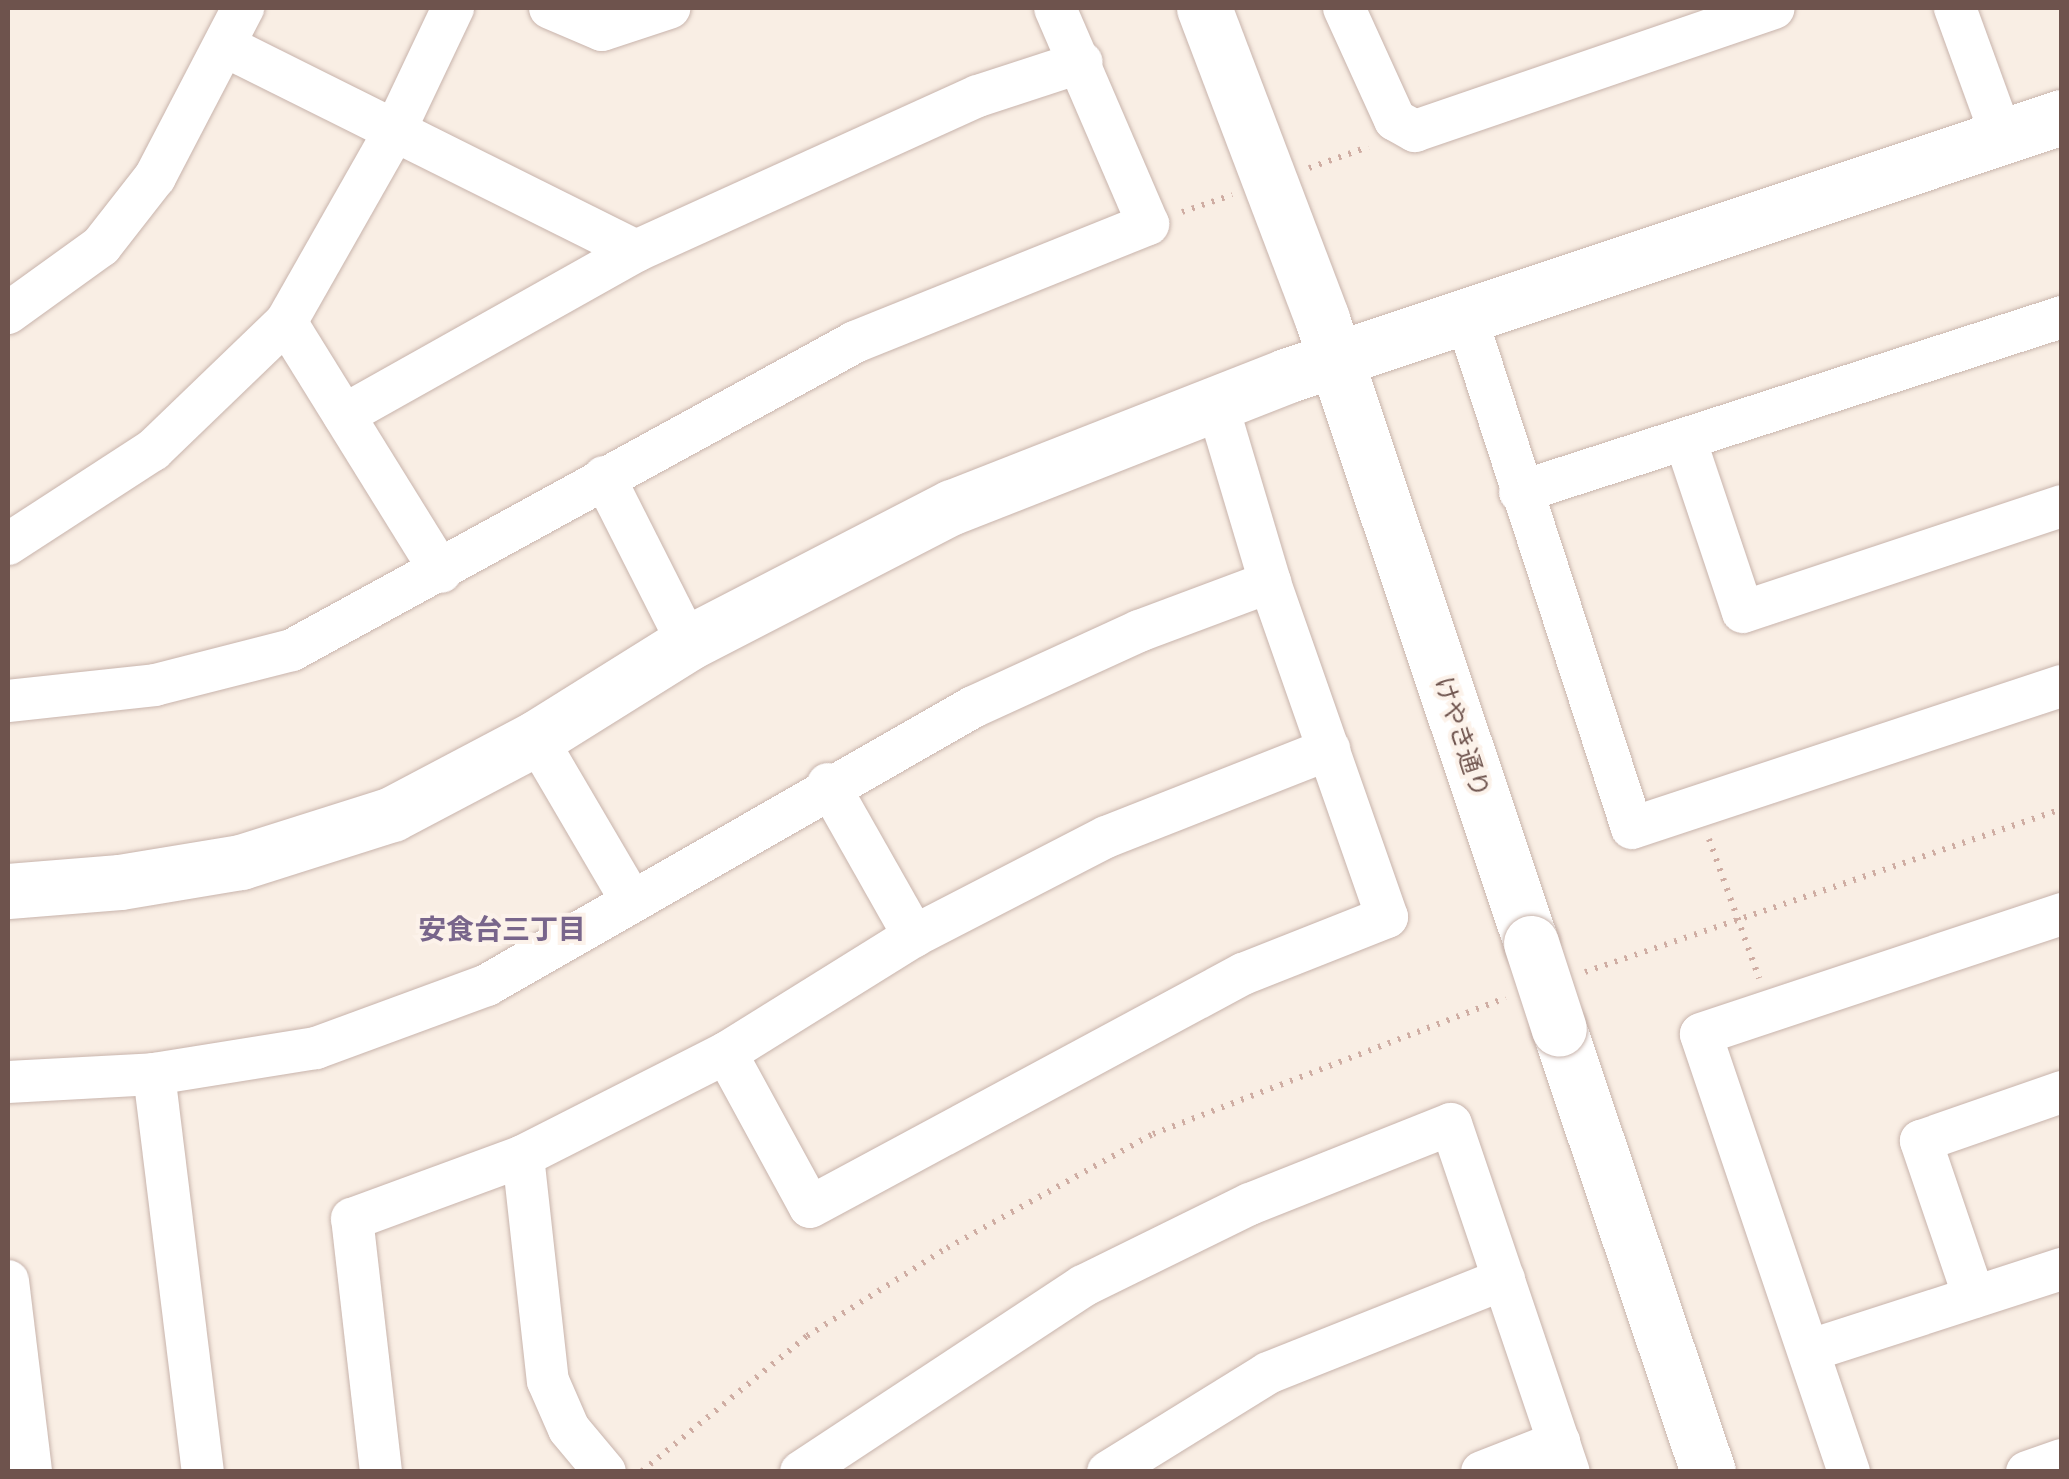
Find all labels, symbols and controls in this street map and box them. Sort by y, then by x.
street label: けやき通り [1428,673,1496,801]
district label: 安食台三丁目 [418,912,586,946]

